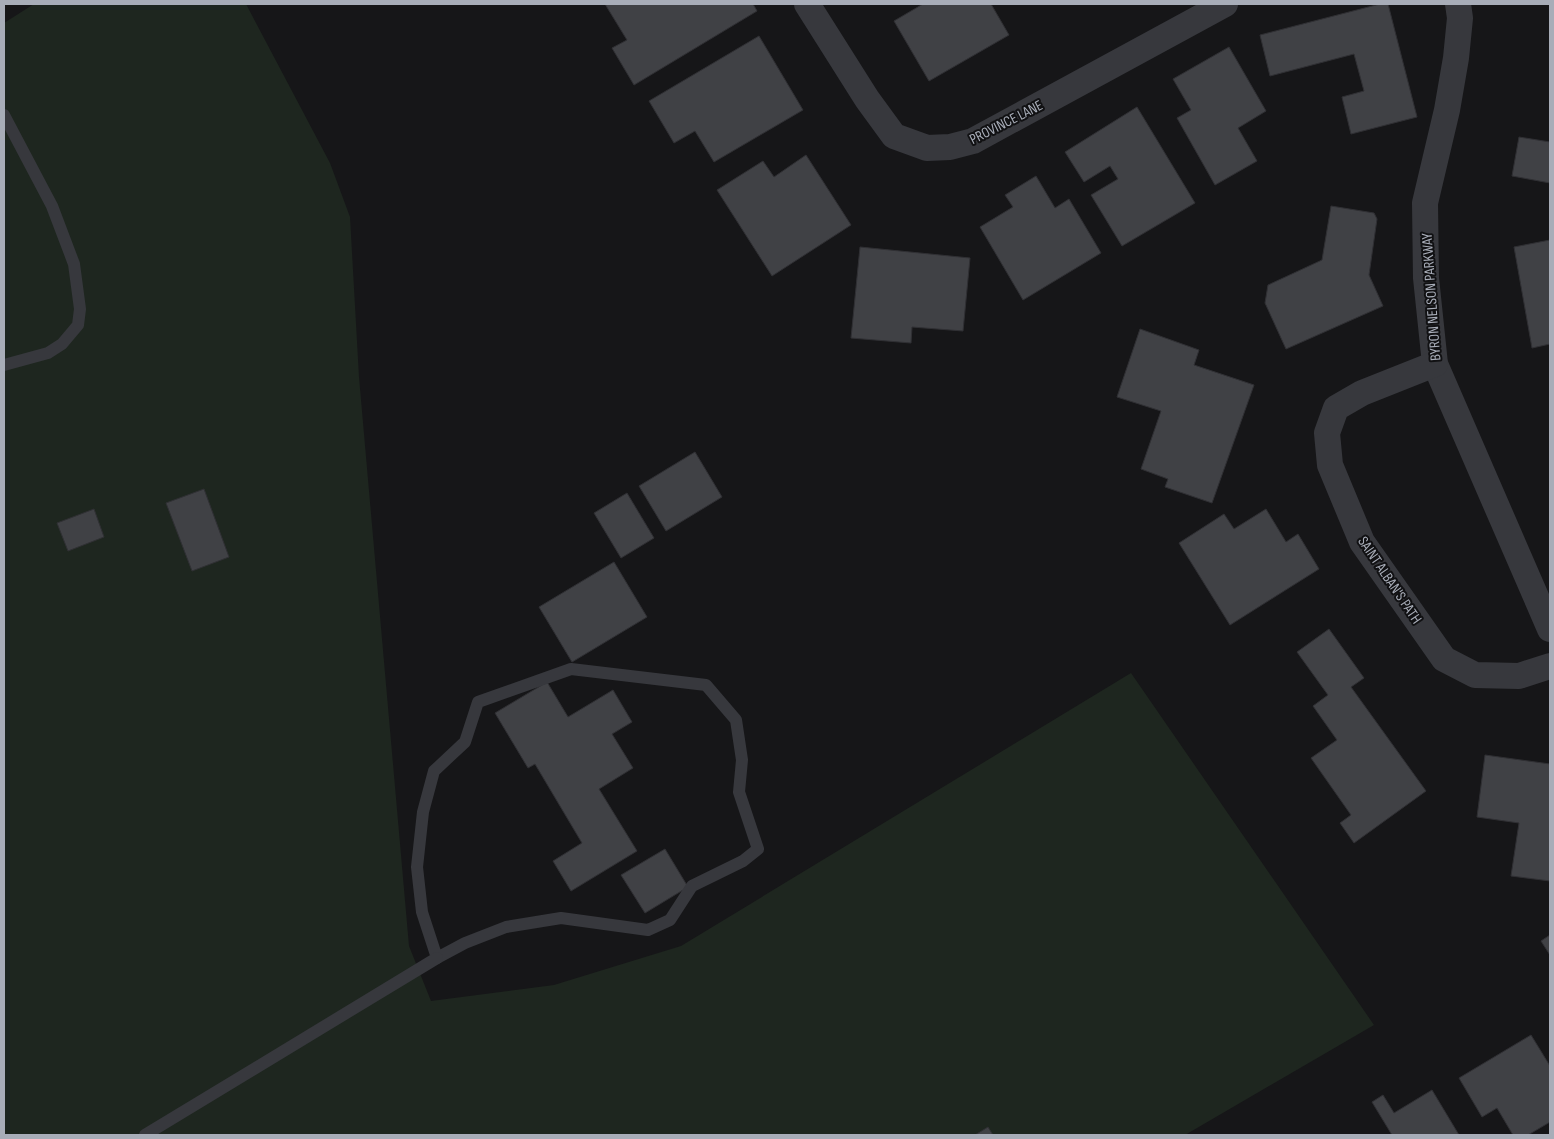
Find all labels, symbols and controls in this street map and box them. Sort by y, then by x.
street label: PROVINCE LANE [966,96,1046,149]
street label: BYRON NELSON PARKWAY [1418,232,1445,361]
street label: SAINT ALBAN'S PATH [1353,533,1426,628]

